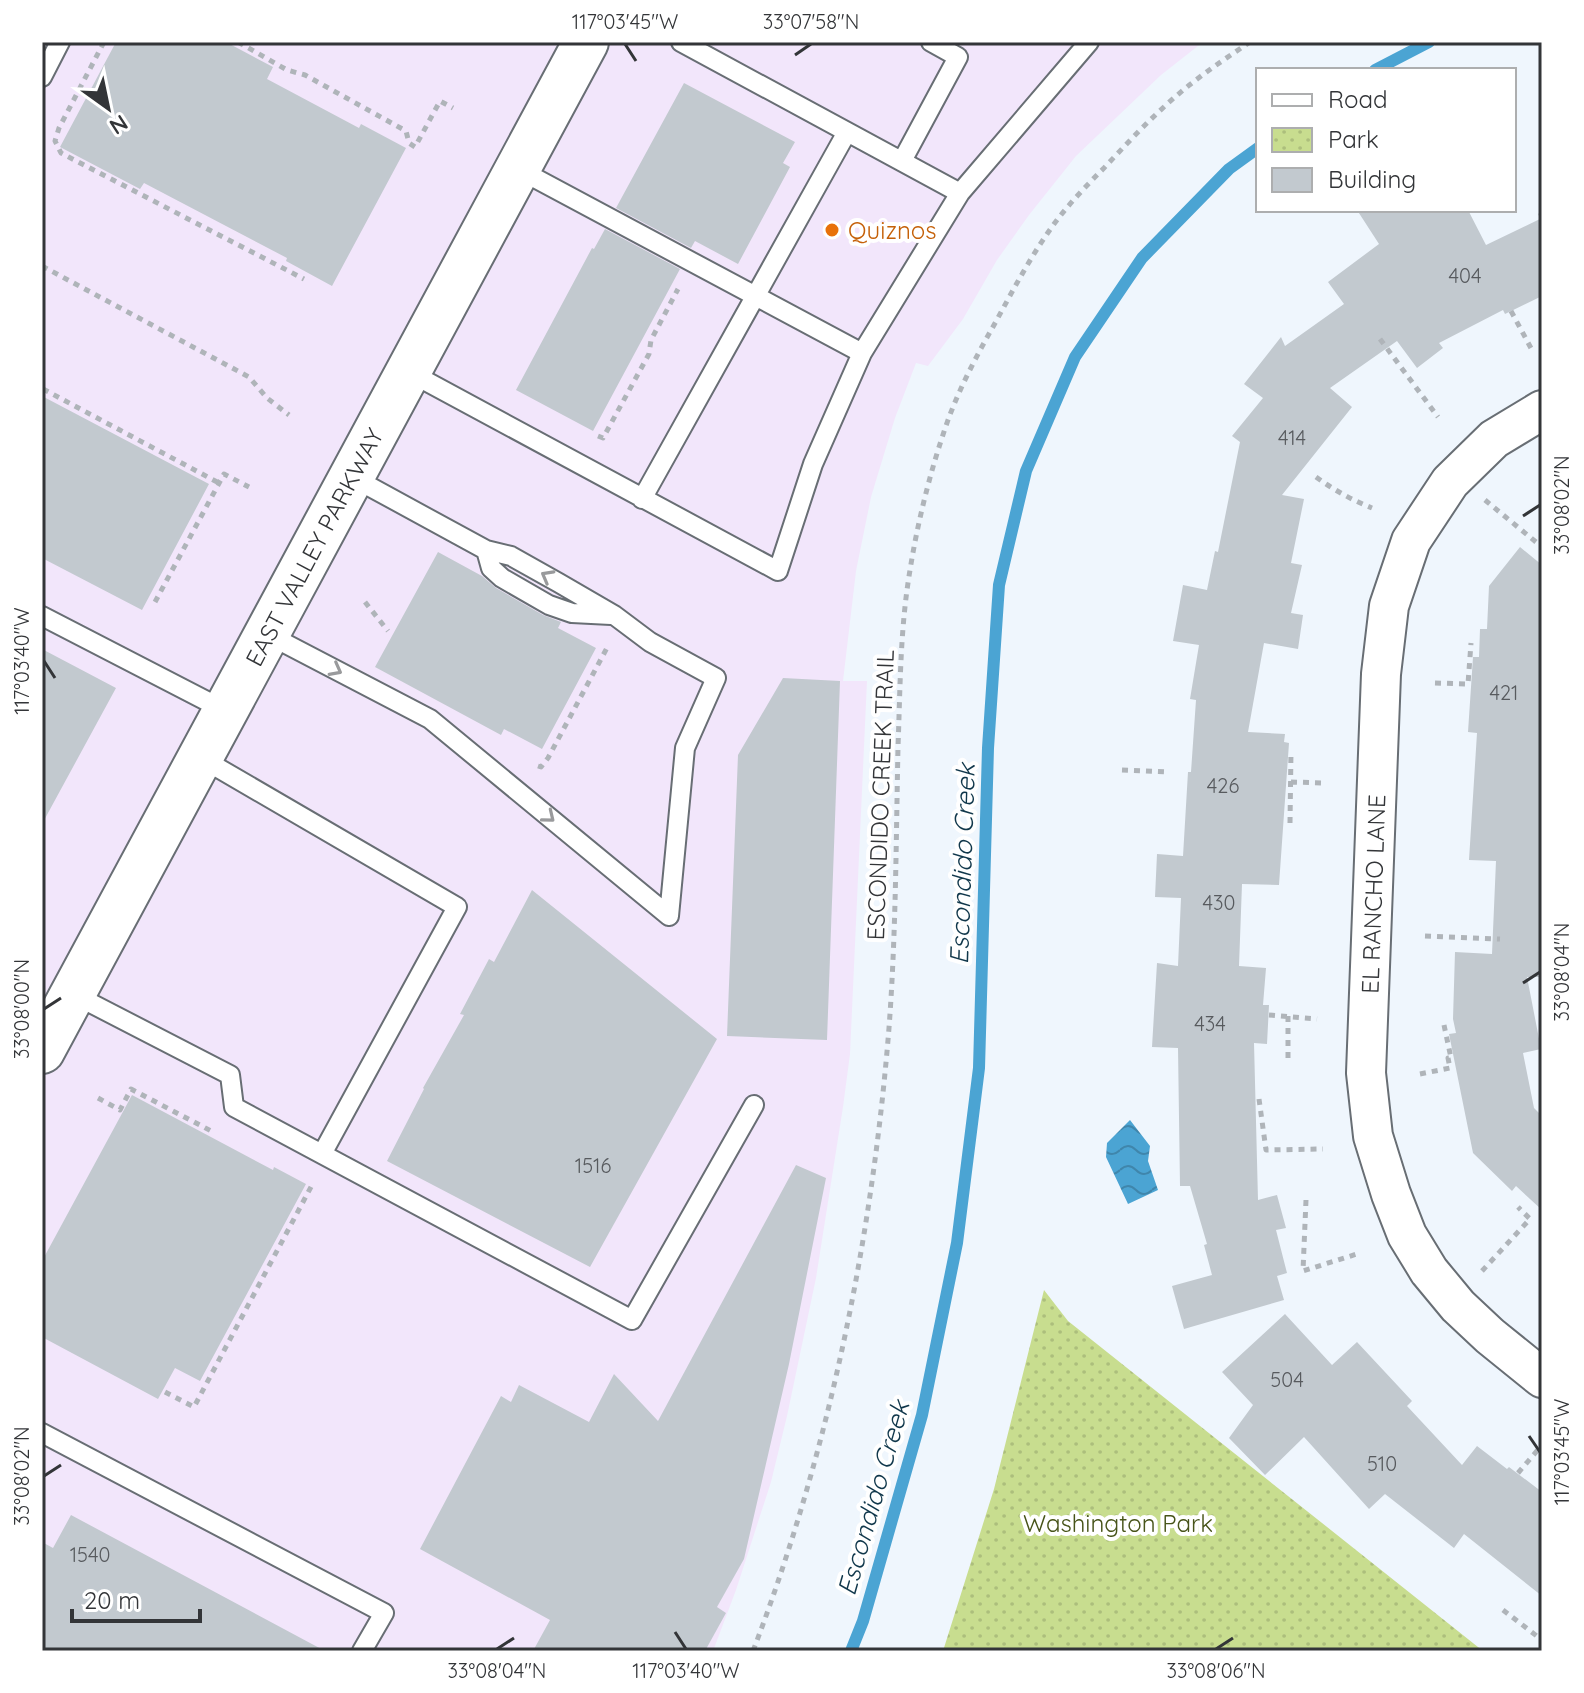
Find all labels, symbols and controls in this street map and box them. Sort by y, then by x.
text: 117°03'45"W [572,9,678,34]
text: 33°07'58"N [763,9,859,34]
north arrow [68,68,148,148]
legend [1256,68,1516,212]
text: Road [1328,84,1388,114]
text: N [104,109,133,141]
text: Park [1328,124,1379,154]
text: Building [1328,164,1416,194]
place label: Quiznos [848,215,937,245]
marker: Quiznos [823,221,841,239]
house number: 404 [1449,263,1481,288]
street label: EAST VALLEY PARKWAY [239,423,389,671]
house number: 414 [1278,425,1306,450]
text: 33°08'02"N [1549,455,1574,555]
one-way arrow [541,570,555,585]
text: 117°03'40"W [9,607,34,715]
street label: ESCONDIDO CREEK TRAIL [860,649,900,941]
one-way arrow [328,660,342,676]
house number: 421 [1489,680,1519,705]
water label: Escondido Creek [942,761,982,965]
house number: 426 [1207,773,1239,798]
street label: EL RANCHO LANE [1355,794,1391,994]
one-way arrow [540,807,554,822]
house number: 430 [1203,890,1235,915]
text: 33°08'04"N [1549,923,1574,1021]
text: 33°08'00"N [9,959,34,1059]
house number: 434 [1194,1011,1226,1036]
house number: 1516 [575,1153,611,1178]
house number: 504 [1270,1367,1304,1392]
water label: Escondido Creek [829,1395,917,1599]
text: 117°03'45"W [1549,1399,1574,1505]
text: 33°08'02"N [9,1426,34,1526]
house number: 510 [1367,1451,1397,1476]
park label: Washington Park [1023,1508,1213,1538]
house number: 1540 [70,1542,110,1567]
scale bar [72,1573,200,1623]
text: 20 m [84,1585,140,1615]
text: 33°08'04"N [448,1658,546,1683]
text: 117°03'40"W [632,1658,740,1683]
text: 33°08'06"N [1166,1658,1266,1683]

